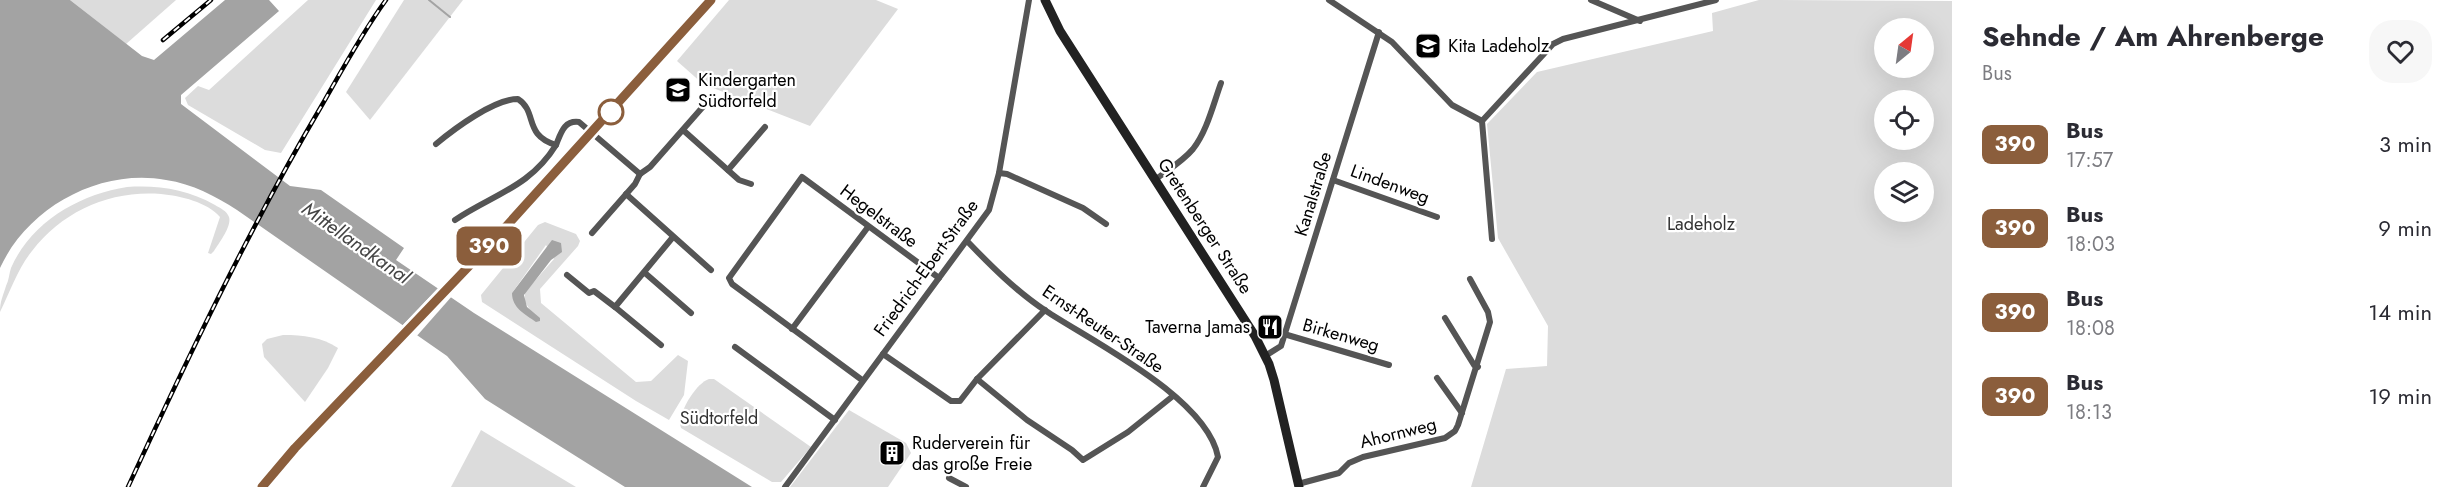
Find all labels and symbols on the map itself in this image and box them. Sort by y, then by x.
north arrow [1874,18,1934,78]
school or university icon: Kita Ladeholz [1413,31,1443,61]
place label: Kita Ladeholz [1448,33,1550,59]
place label: Kindergarten Südtorfeld [698,67,796,114]
school or university icon: Kindergarten Südtorfeld [663,75,693,105]
unlabelled marker [598,99,624,125]
street label: Kanalstraße [1288,149,1338,239]
street label: Gretenberger Straße [1151,153,1259,299]
street label: Lindenweg [1347,158,1433,210]
street label: Hegelstraße [835,178,923,254]
street label: Friedrich-Ebert-Straße [867,194,985,342]
water label: Mittellandkanal [296,195,417,292]
park label: Ladeholz [1667,211,1736,237]
line badge: 390 [454,226,524,266]
street label: Ernst-Reuter-Straße [1037,279,1169,379]
restaurant icon: Taverna Jamas [1255,312,1285,342]
street label: Birkenweg [1300,312,1382,358]
place label: Taverna Jamas [1145,314,1250,340]
park label: Südtorfeld [680,405,758,431]
street label: Ahornweg [1357,411,1439,455]
place label: Ruderverein für das große Freie [912,430,1032,477]
building icon: Ruderverein für das große Freie [877,438,907,468]

